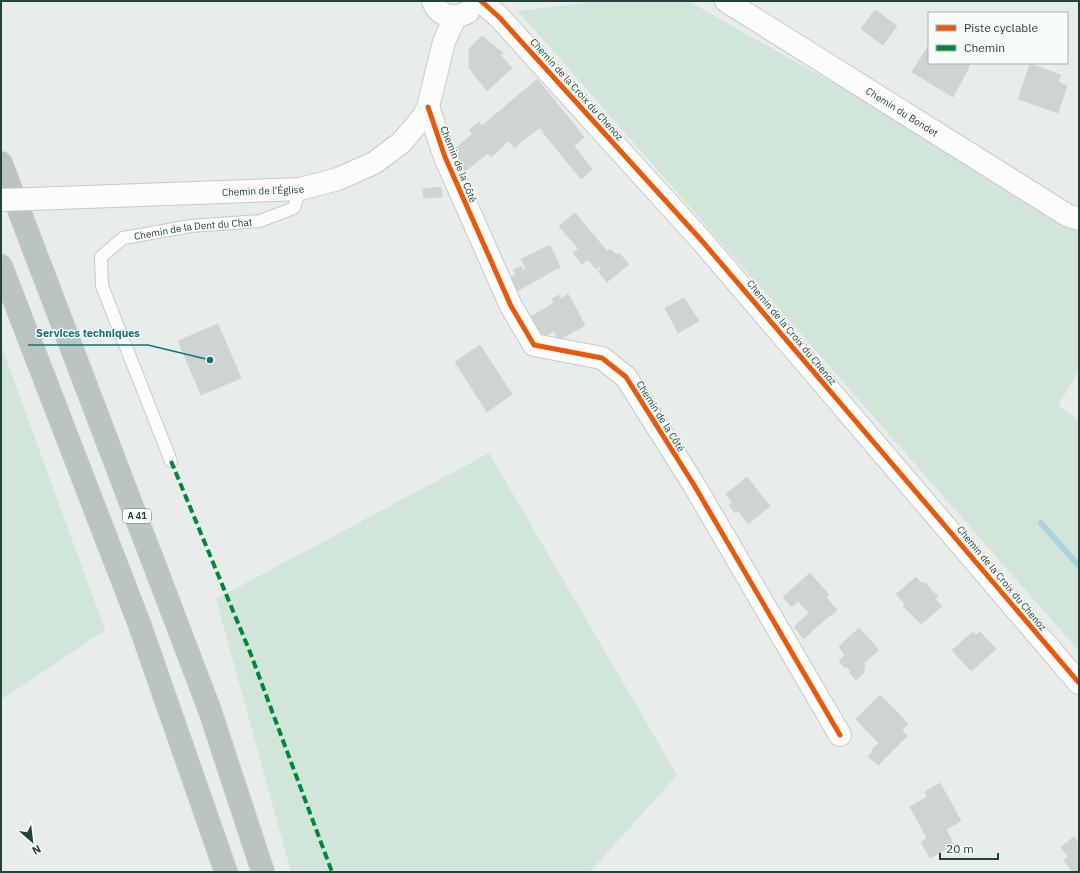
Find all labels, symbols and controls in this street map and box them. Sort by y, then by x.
legend [928,12,1068,64]
text: Piste cyclable [964,20,1039,35]
street label: Chemin de la Croix du Chenoz [527,36,626,143]
text: Chemin [964,40,1005,55]
street label: Chemin du Bondet [863,84,941,140]
street label: Chemin de la Côté [437,124,480,205]
street label: Chemin de l'Église [222,182,306,199]
street label: Chemin de la Dent du Chat [133,216,253,243]
street label: Chemin de la Croix du Chenoz [744,277,840,388]
callout: Services techniques [28,322,148,345]
text: Services techniques [36,326,140,340]
street label: Chemin de la Côté [633,378,688,455]
road number: A 41 [123,509,151,523]
street label: Chemin de la Croix du Chenoz [954,523,1050,634]
north arrow [12,821,52,861]
scale bar [940,835,998,861]
text: 20 m [946,841,974,856]
text: N [30,842,43,858]

